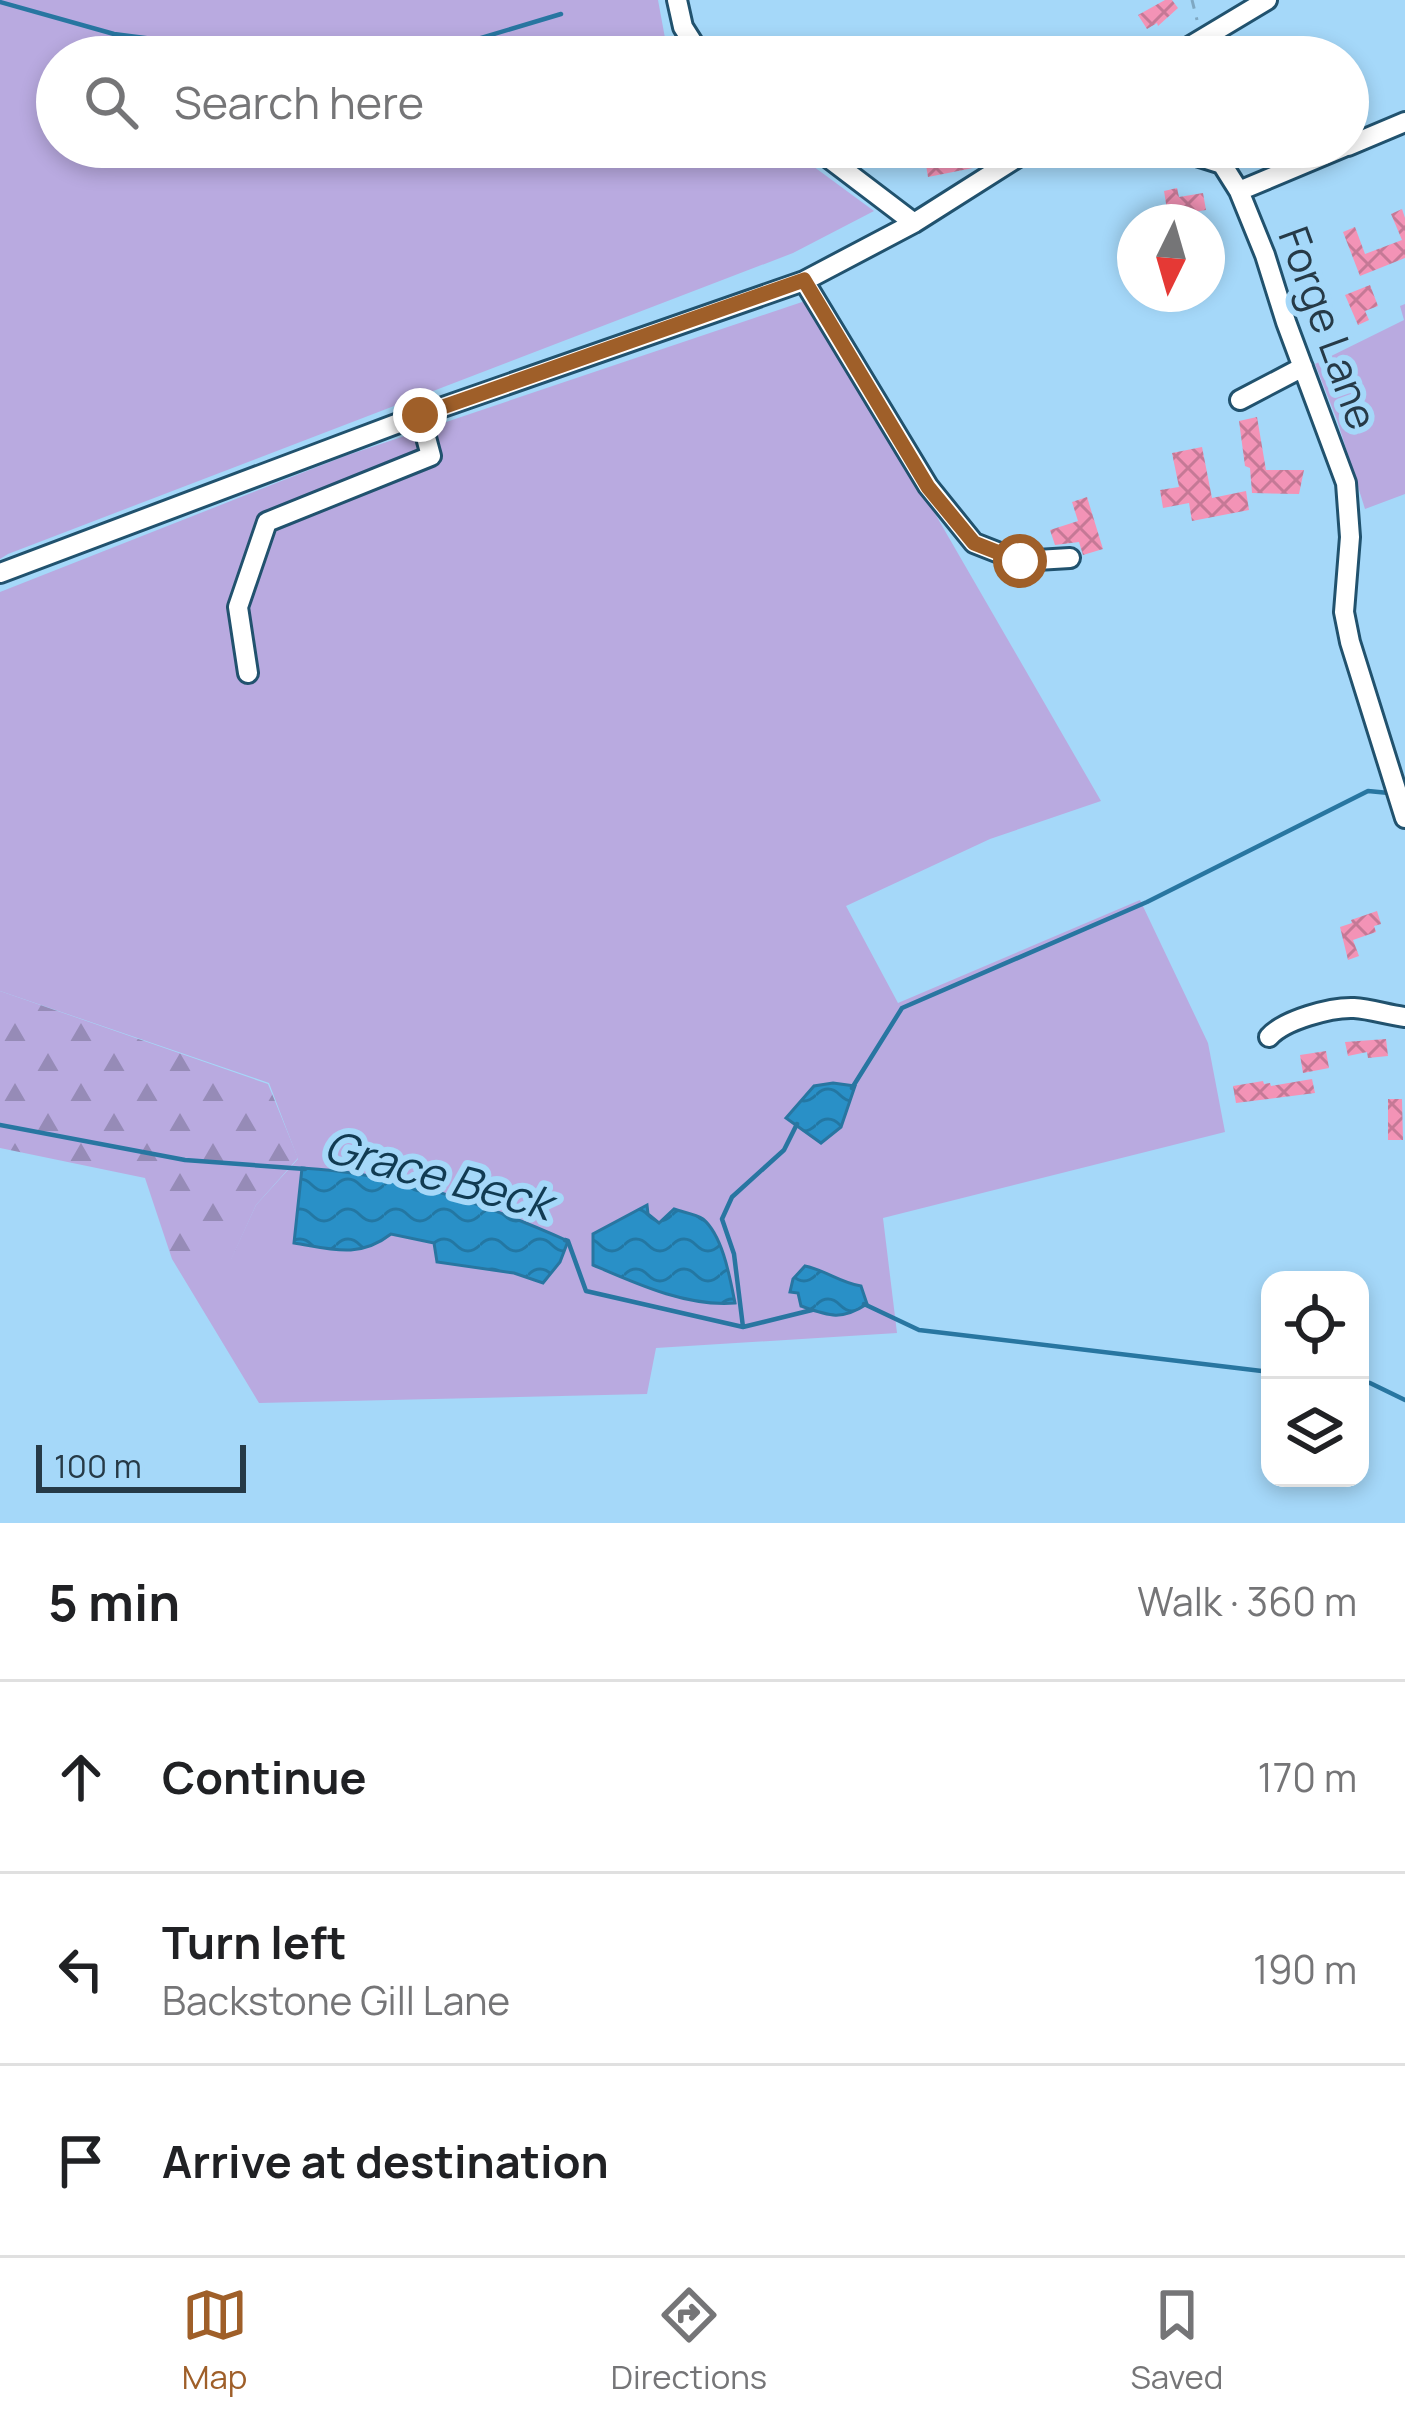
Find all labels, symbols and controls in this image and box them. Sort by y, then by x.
search box [36,36,1369,168]
icon: search [78,69,144,135]
text: Search here [174,71,424,133]
north arrow [1117,204,1225,312]
street label: Forge Lane [1266,218,1392,437]
route end [393,388,447,442]
route start [993,534,1047,588]
water label: Grace Beck [318,1114,564,1236]
map controls [1261,1271,1369,1487]
button: locate [1261,1271,1369,1379]
button: layers [1261,1379,1369,1487]
scale bar [36,1439,246,1492]
text: 100 m [54,1443,142,1488]
text: 5 min [48,1567,180,1636]
text: Walk · 360 m [1137,1574,1357,1628]
icon: ahead [48,1744,114,1810]
text: Continue [162,1746,367,1808]
text: 170 m [1258,1750,1357,1804]
text: Turn left [162,1911,347,1973]
icon: left [48,1936,114,2002]
text: 190 m [1253,1942,1357,1996]
text: Backstone Gill Lane [162,1973,510,2027]
icon: arrive [48,2128,114,2194]
text: Arrive at destination [162,2130,609,2192]
tab: Map [182,2282,248,2399]
tab: Directions [611,2282,767,2399]
tab: Saved [1130,2282,1223,2399]

